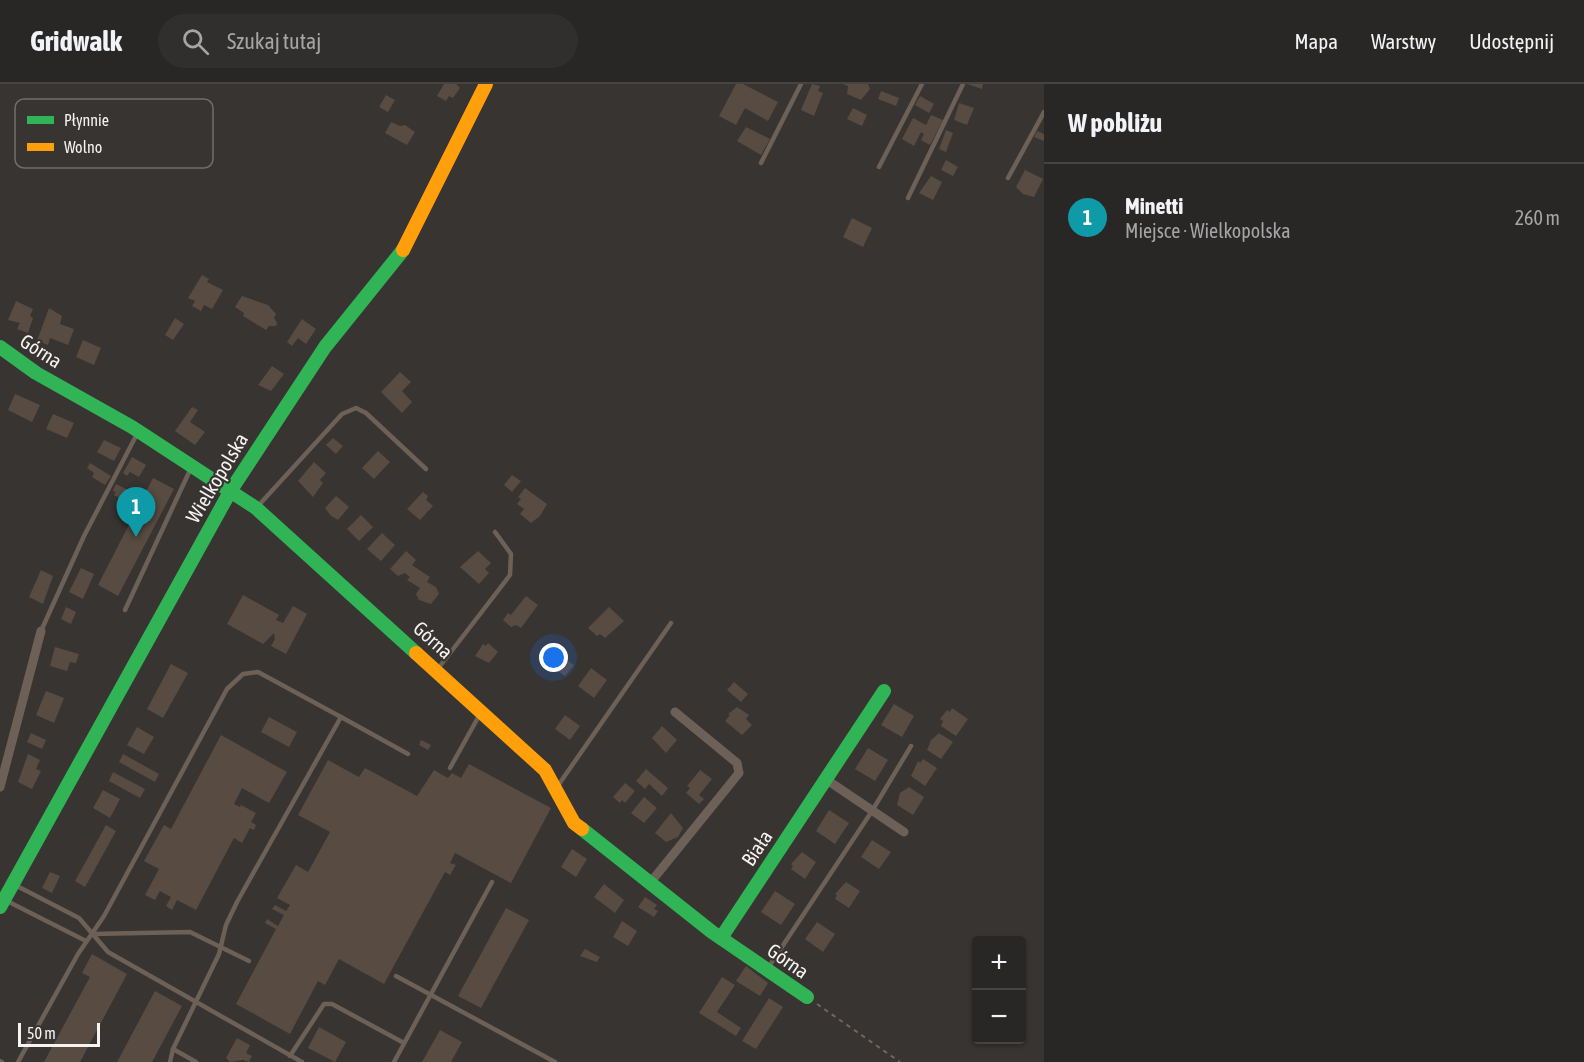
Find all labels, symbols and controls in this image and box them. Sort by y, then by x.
search box [158,14,578,68]
text: Gridwalk [30,25,122,57]
icon: search [179,25,212,58]
text: Szukaj tutaj [227,28,321,54]
text: Mapa [1294,29,1338,53]
text: Warstwy [1371,29,1436,53]
text: Udostępnij [1469,29,1554,53]
legend [15,99,213,168]
text: W pobliżu [1068,108,1162,138]
text: Płynnie [64,111,109,130]
text: Wolno [64,138,102,156]
text: Minetti [1125,193,1183,219]
text: 1 [1083,206,1092,229]
text: 260 m [1515,206,1560,229]
text: Miejsce · Wielkopolska [1125,219,1291,242]
street label: Górna [16,329,66,372]
street label: Wielkopolska [181,429,252,527]
pin: 1 [116,488,156,537]
street label: Górna [409,616,458,663]
your location [539,643,568,672]
street label: Biała [736,826,777,870]
map controls [972,936,1026,1044]
button: + [972,936,1026,990]
street label: Górna [763,938,813,983]
button: − [972,990,1026,1044]
scale bar [18,1020,100,1048]
text: 50 m [27,1024,56,1042]

